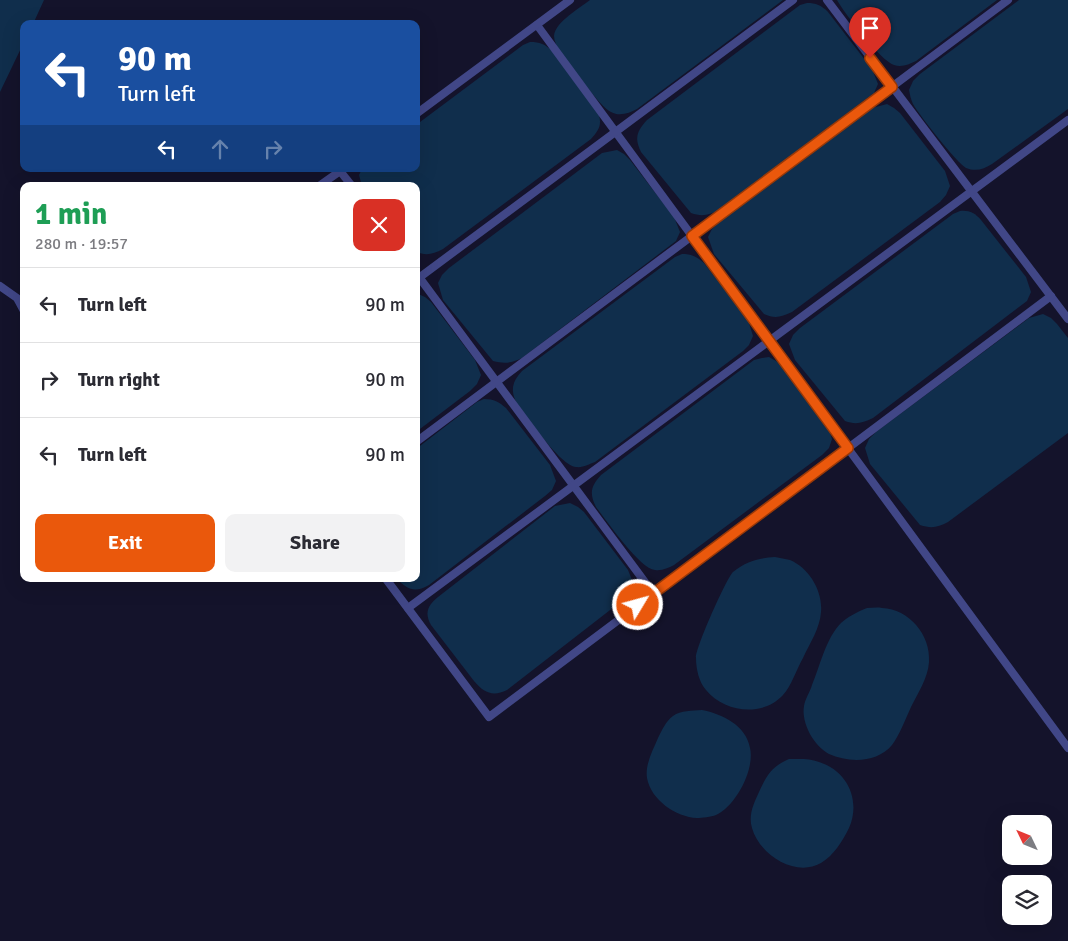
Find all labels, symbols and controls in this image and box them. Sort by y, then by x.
pin [849,7,891,58]
icon: arrive [856,14,884,42]
text: 90 m [118,37,192,80]
icon: left [35,40,100,105]
text: Turn left [118,80,196,107]
icon: left [153,135,181,163]
icon: ahead [206,135,234,163]
icon: right [259,135,287,163]
text: 1 min [35,196,107,233]
button: close [353,199,405,251]
text: 280 m · 19:57 [35,234,128,254]
icon: left [35,291,63,319]
text: Turn left [78,293,147,317]
text: 90 m [365,293,405,317]
icon: right [35,366,63,394]
text: Turn right [78,368,160,392]
text: 90 m [365,368,405,392]
icon: left [35,441,63,469]
text: Turn left [78,443,147,467]
text: 90 m [365,443,405,467]
button: Exit [35,514,215,572]
button: Share [225,514,405,572]
position arrow [611,578,663,630]
north arrow [1002,815,1052,865]
map controls [1002,815,1052,925]
button: layers [1002,875,1052,925]

